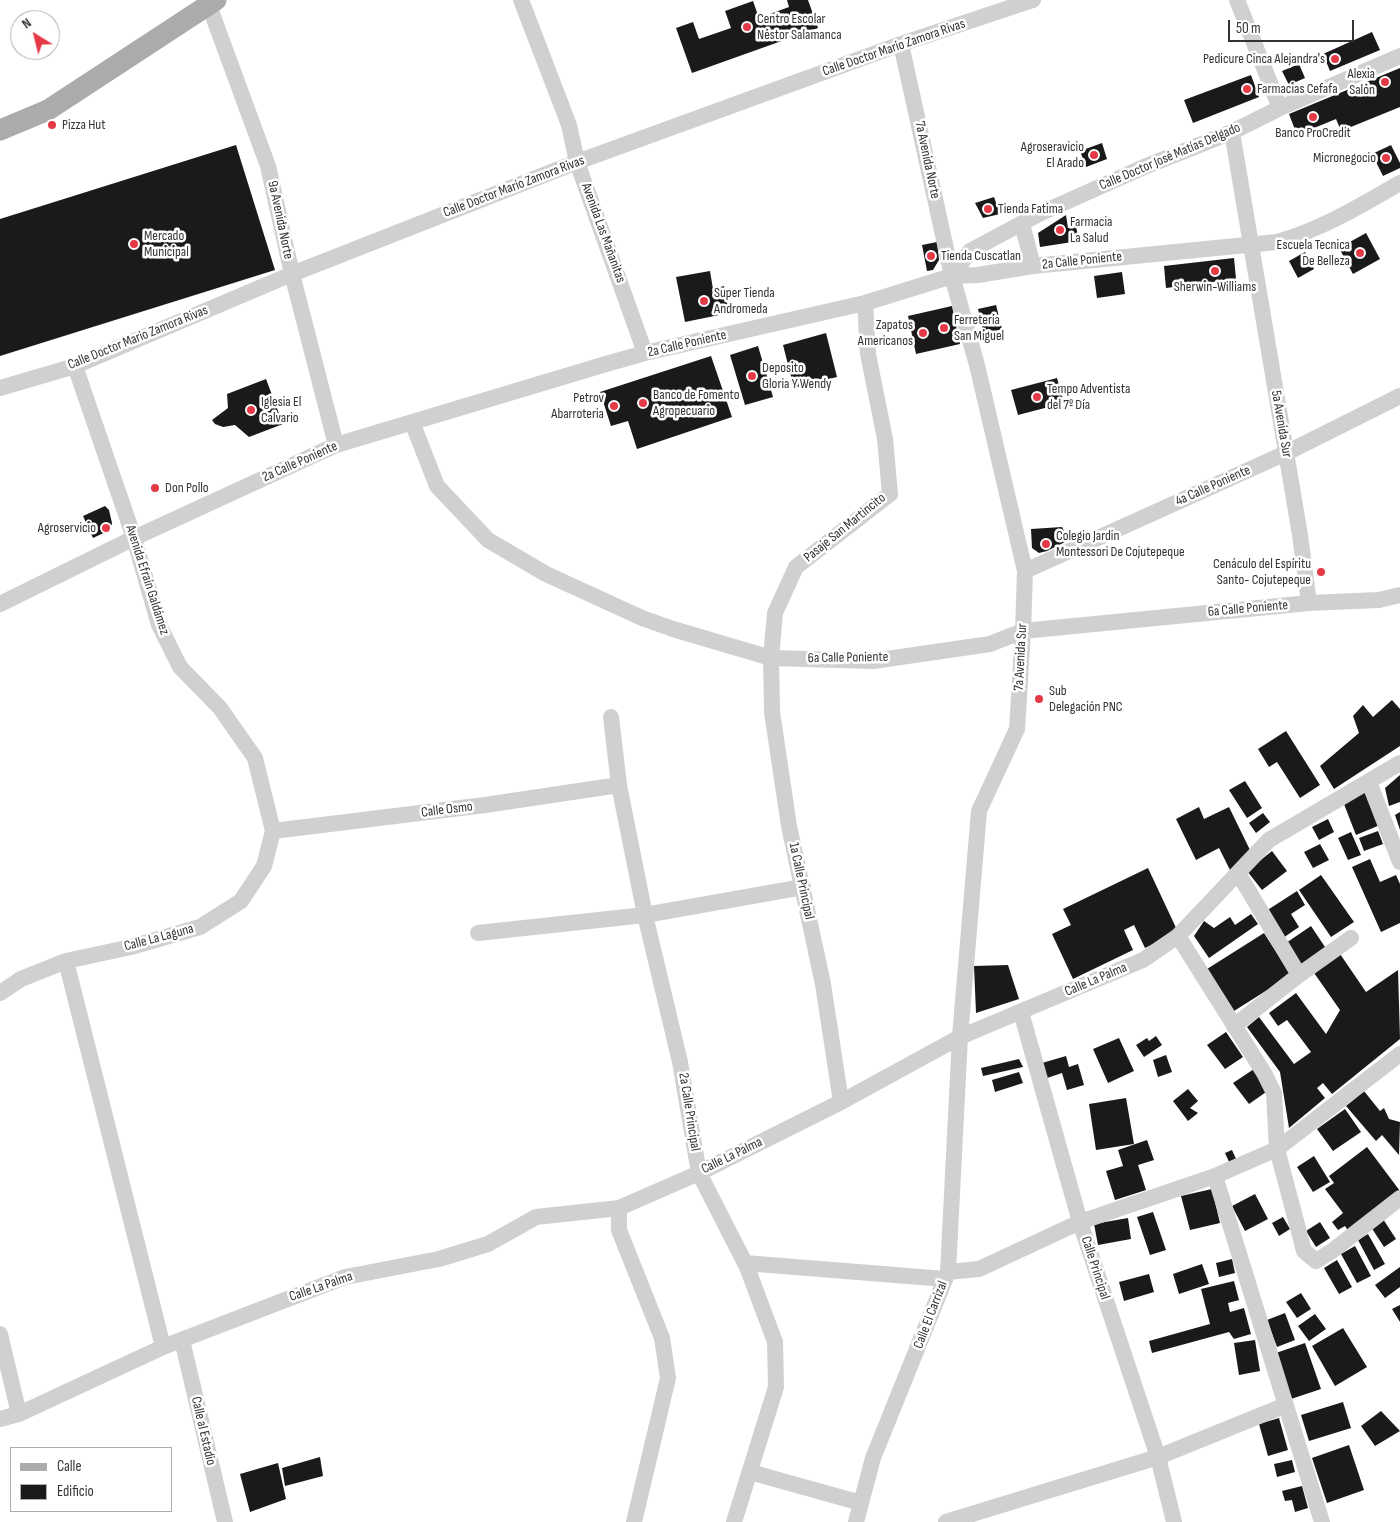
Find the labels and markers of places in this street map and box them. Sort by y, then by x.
place label: Centro Escolar Néstor Salamanca [757,11,842,44]
marker: Centro Escolar Néstor Salamanca [741,21,753,33]
place label: Pedicure Cinca Alejandra's [1203,51,1325,67]
marker: Pedicure Cinca Alejandra's [1329,53,1341,65]
place label: Alexia Salón [1347,66,1375,98]
marker: Alexia Salón [1379,76,1391,88]
place label: Farmacias Cefafa [1257,81,1338,97]
marker: Farmacias Cefafa [1241,83,1253,95]
marker: Banco ProCredit [1307,111,1319,123]
place label: Pizza Hut [62,117,105,133]
marker: Pizza Hut [46,119,58,131]
place label: Banco ProCredit [1275,125,1351,141]
place label: Agroseravicio El Arado [1021,139,1084,172]
marker: Agroseravicio El Arado [1088,149,1100,161]
place label: Micronegocio [1313,150,1376,166]
marker: Micronegocio [1380,152,1392,164]
place label: Tienda Fatima [998,201,1063,217]
marker: Tienda Fatima [982,203,994,215]
place label: Farmacia La Salud [1070,214,1112,246]
marker: Farmacia La Salud [1054,224,1066,236]
place label: Mercado Municipal [144,228,189,260]
place label: Escuela Tecnica De Belleza [1277,237,1350,270]
marker: Mercado Municipal [128,238,140,250]
marker: Escuela Tecnica De Belleza [1354,247,1366,259]
place label: Tienda Cuscatlan [941,248,1021,264]
marker: Tienda Cuscatlan [925,250,937,262]
marker: Sherwin-Williams [1209,265,1221,277]
place label: Sherwin-Williams [1174,279,1256,295]
place label: Super Tienda Andromeda [714,285,775,318]
marker: Super Tienda Andromeda [698,295,710,307]
place label: Ferretería San Miguel [954,312,1004,344]
place label: Zapatos Americanos [858,317,913,350]
marker: Ferretería San Miguel [938,322,950,334]
marker: Zapatos Americanos [917,327,929,339]
place label: Deposito Gloria Y Wendy [762,360,831,392]
marker: Deposito Gloria Y Wendy [746,370,758,382]
place label: Tempo Adventista del 7º Día [1047,381,1130,414]
place label: Banco de Fomento Agropecuario [653,387,740,420]
place label: Petrov Abarroteria [551,390,604,422]
marker: Tempo Adventista del 7º Día [1031,391,1043,403]
place label: Iglesia El Calvario [261,394,301,427]
marker: Banco de Fomento Agropecuario [637,397,649,409]
marker: Petrov Abarroteria [608,400,620,412]
marker: Iglesia El Calvario [245,404,257,416]
place label: Don Pollo [165,480,209,496]
marker: Don Pollo [149,482,161,494]
place label: Agroservicio [38,520,96,536]
marker: Agroservicio [100,522,112,534]
place label: Colegio Jardin Montessori De Cojutepeque [1056,528,1185,560]
marker: Colegio Jardin Montessori De Cojutepeque [1040,538,1052,550]
place label: Cenáculo del Espíritu Santo- Cojutepeque [1213,556,1311,588]
marker: Cenáculo del Espíritu Santo- Cojutepeque [1315,566,1327,578]
place label: Sub Delegación PNC [1049,683,1123,716]
marker: Sub Delegación PNC [1033,693,1045,705]

